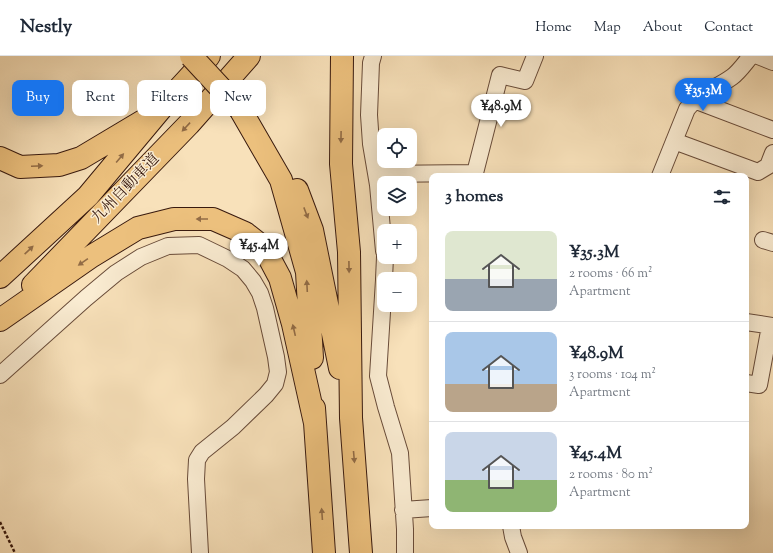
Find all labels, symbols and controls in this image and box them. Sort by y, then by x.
text: Nestly [20,14,72,41]
text: Home [535,18,572,38]
text: Map [594,18,621,38]
text: About [643,18,682,38]
text: Contact [704,18,753,38]
pin: ¥35.3M [670,78,736,112]
chip: Buy [12,80,64,116]
chip: Rent [72,80,129,116]
chip: Filters [137,80,202,116]
chip: New [210,80,266,116]
text: ¥35.3M [684,82,722,100]
pin: ¥48.9M [468,94,534,128]
text: ¥48.9M [480,98,522,116]
one-way arrow [181,122,191,132]
map controls [377,128,417,312]
button: locate [377,128,417,168]
one-way arrow [338,131,344,144]
street label: 九州自動車道 [87,149,165,229]
one-way arrow [115,152,124,163]
one-way arrow [31,163,44,169]
button: layers [377,176,417,216]
text: 3 homes [445,185,503,209]
icon: filters [711,186,733,208]
one-way arrow [303,207,309,219]
one-way arrow [195,216,208,222]
button: + [377,224,417,264]
pin: ¥45.4M [226,233,292,267]
text: ¥45.4M [239,237,279,255]
text: ¥35.3M [569,241,619,265]
one-way arrow [24,245,34,255]
icon: home [477,247,525,295]
one-way arrow [78,258,88,266]
one-way arrow [346,261,352,274]
text: 2 rooms · 66 m² [569,265,652,283]
button: − [377,272,417,312]
one-way arrow [304,280,311,292]
text: Apartment [569,283,630,301]
one-way arrow [291,324,297,336]
text: ¥48.9M [569,342,624,366]
icon: home [477,348,525,396]
text: 3 rooms · 104 m² [569,366,656,384]
text: Apartment [569,384,630,402]
text: ¥45.4M [569,442,622,466]
icon: home [477,448,525,496]
one-way arrow [350,451,357,463]
text: 2 rooms · 80 m² [569,466,653,484]
text: Apartment [569,484,630,502]
one-way arrow [318,508,325,520]

